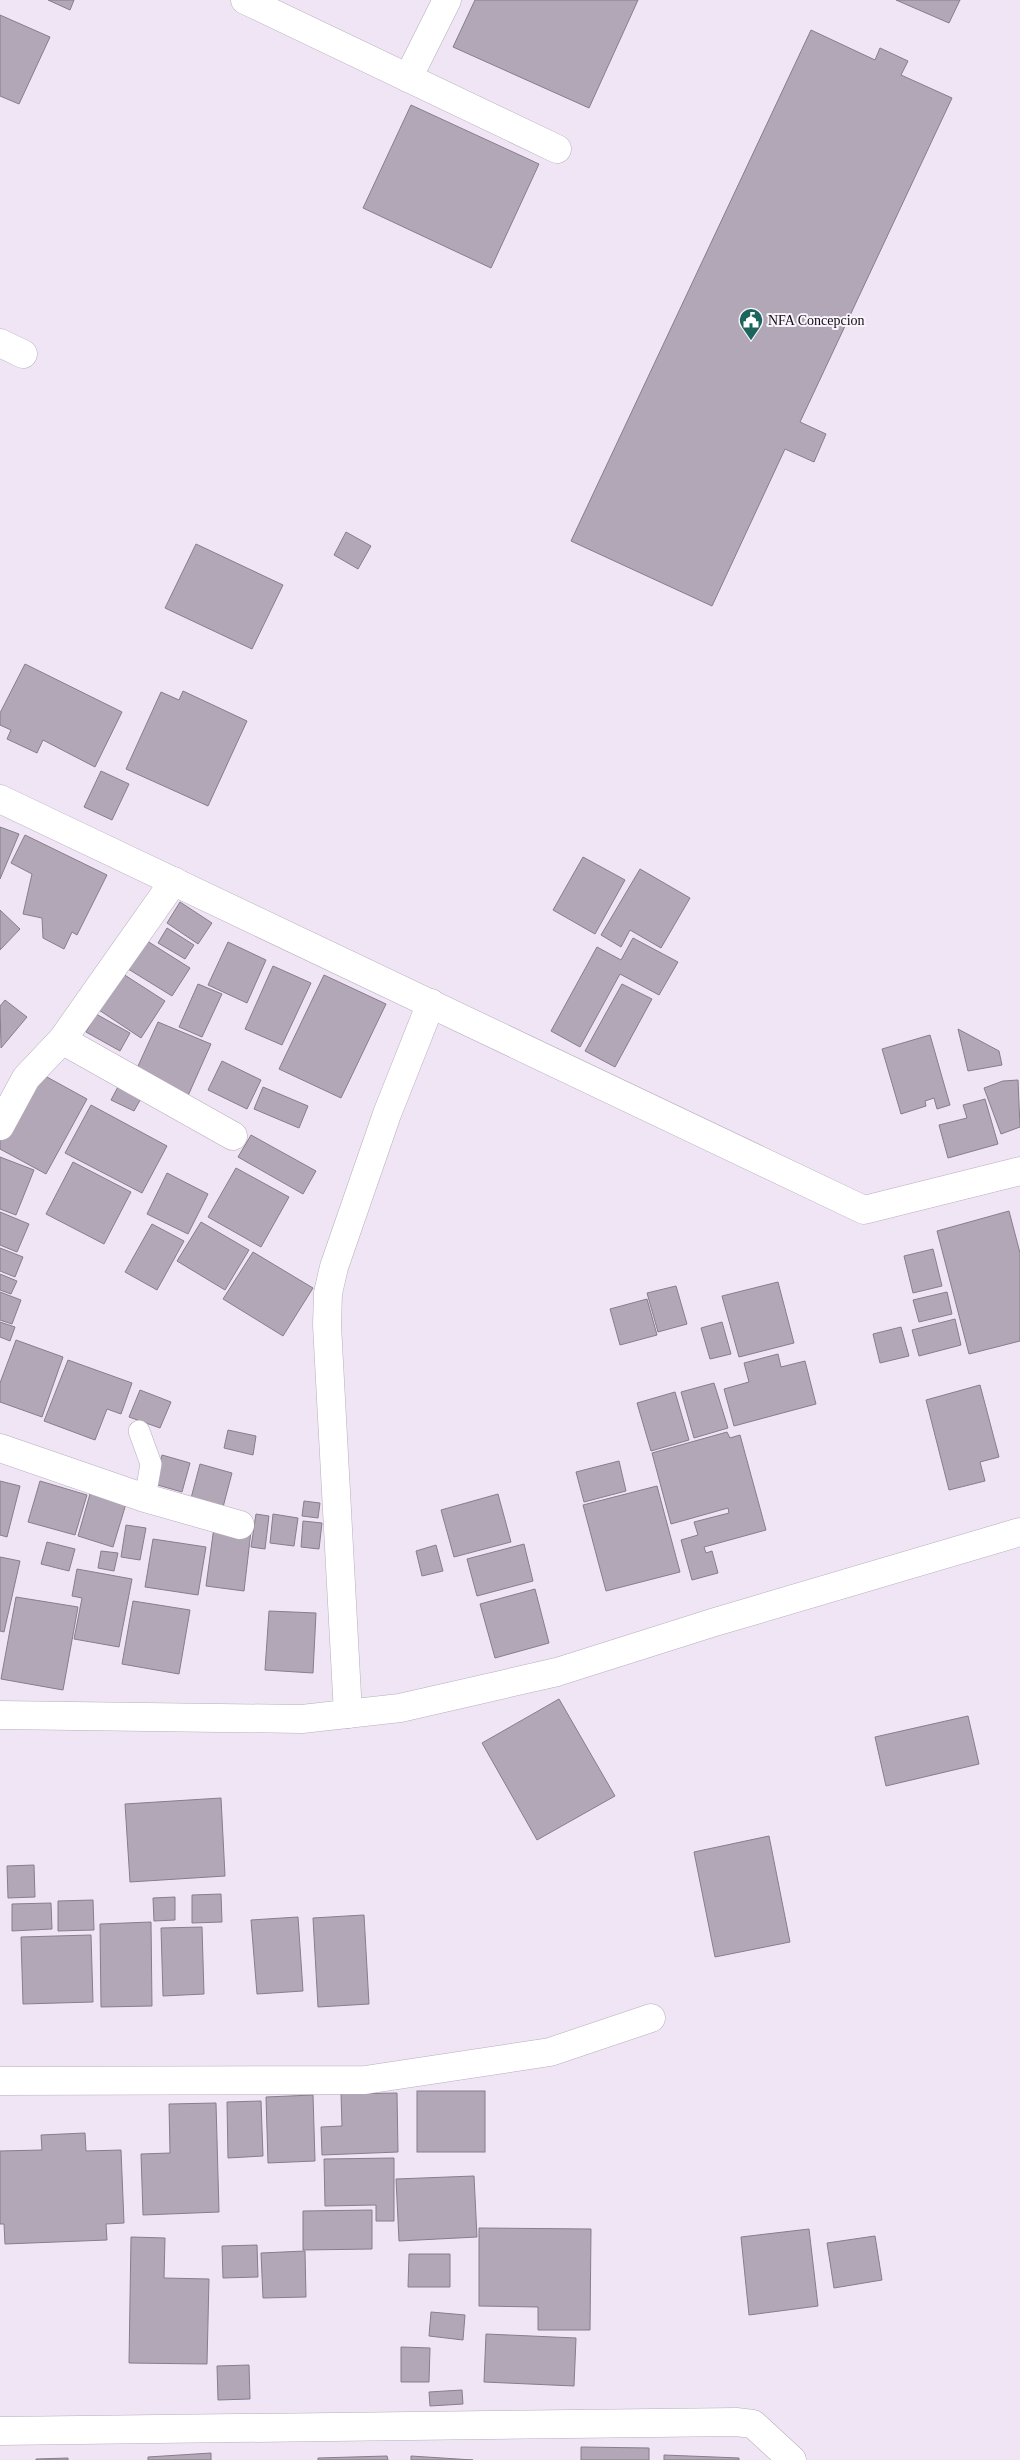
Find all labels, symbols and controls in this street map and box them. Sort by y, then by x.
public building icon: NFA Concepcion [738,307,764,341]
place label: NFA Concepcion [768,313,865,328]

